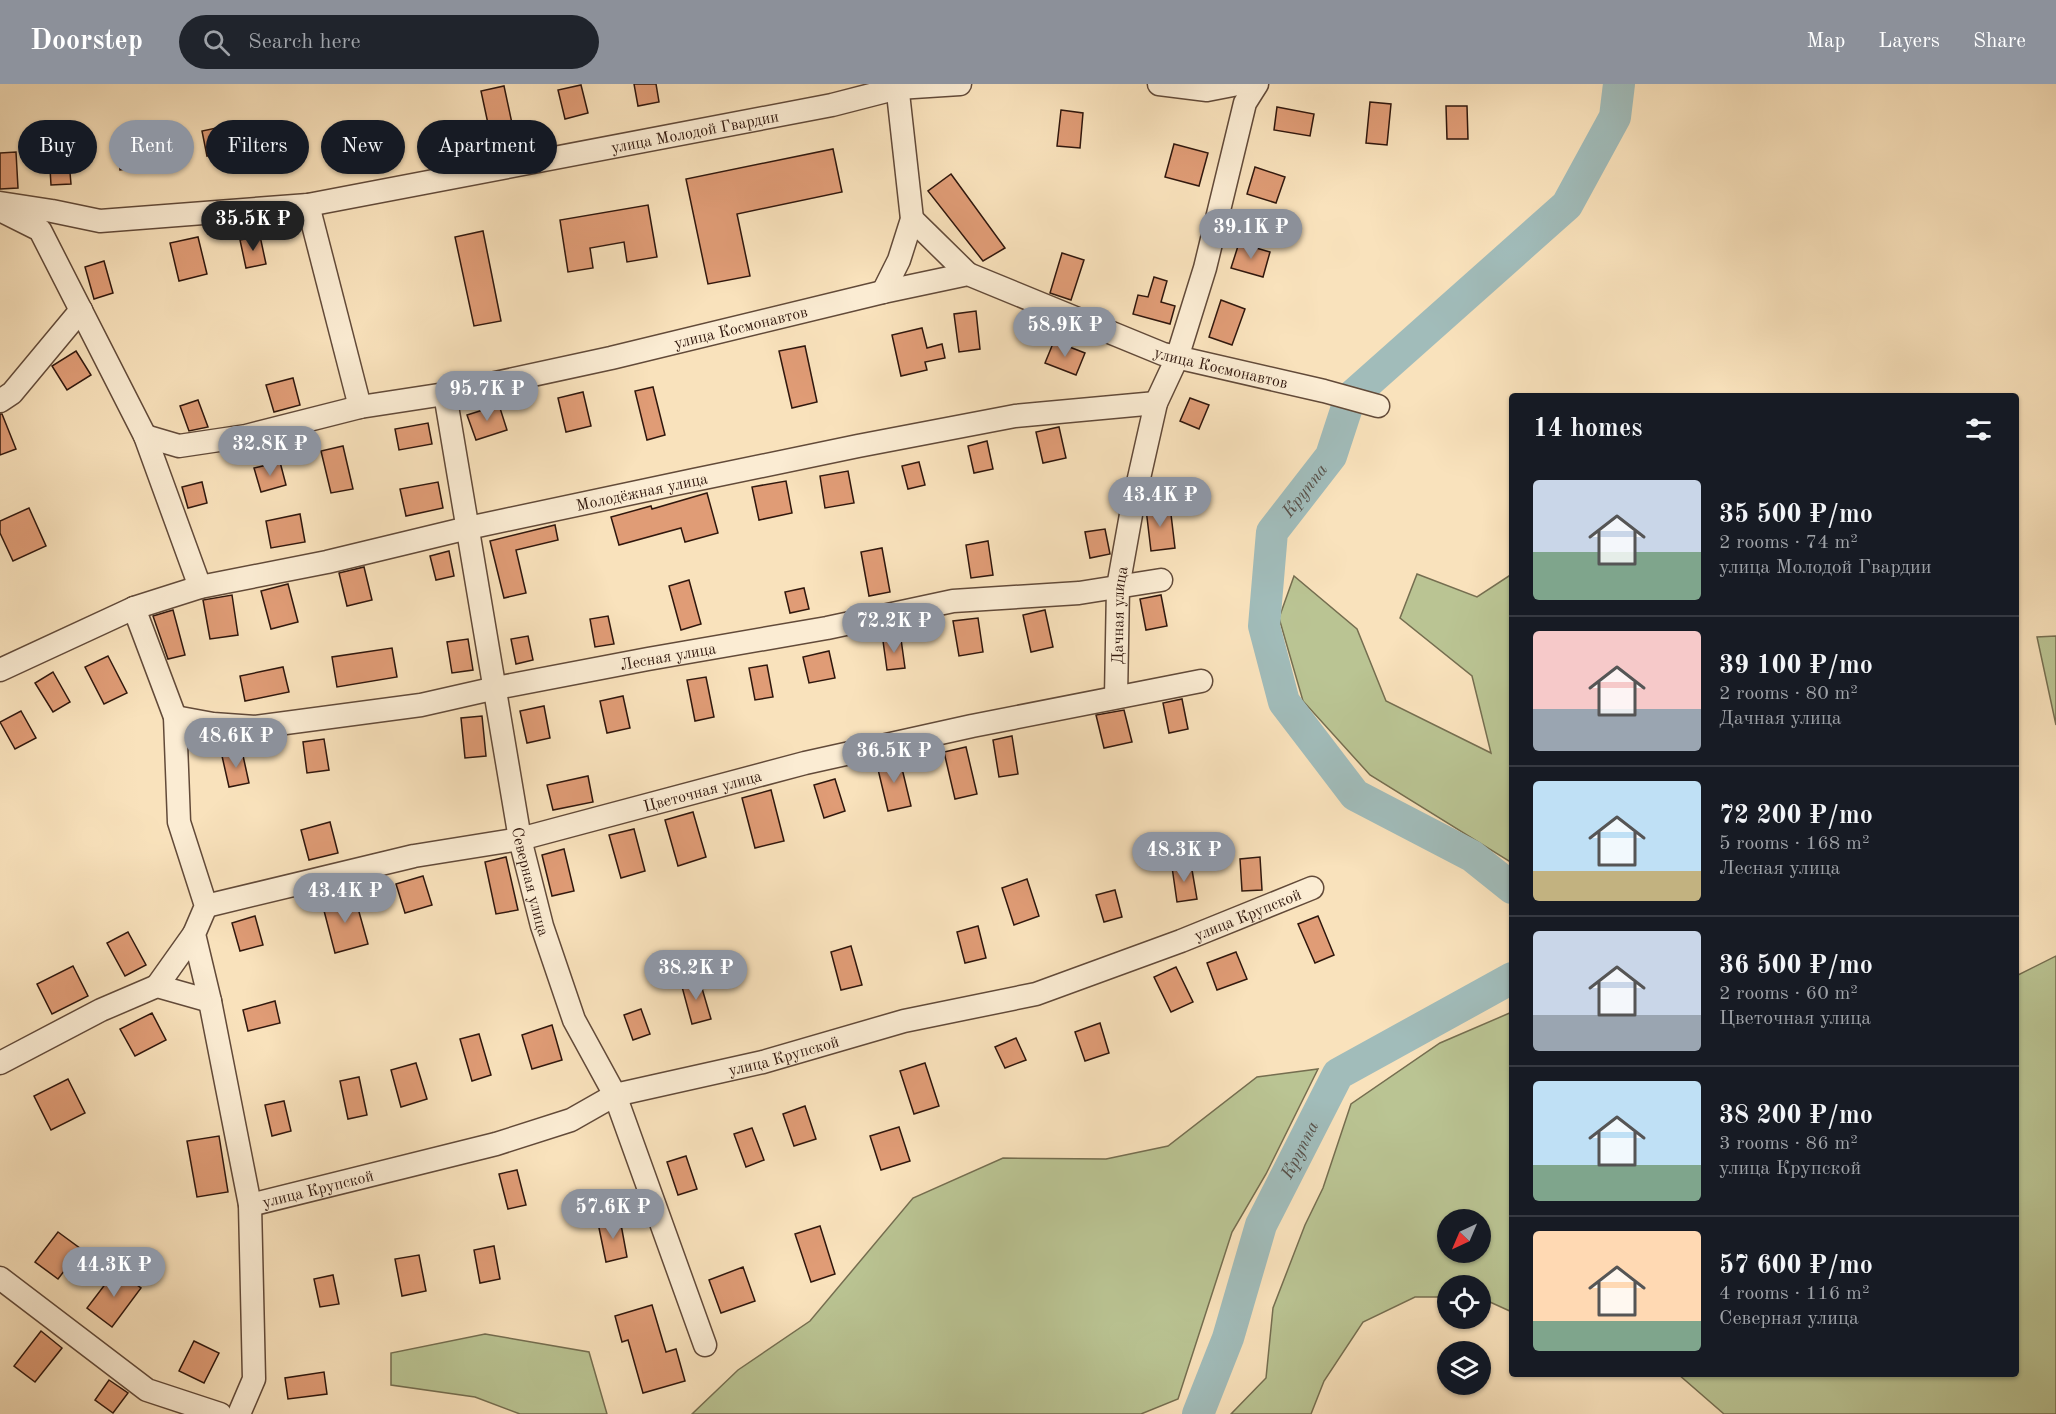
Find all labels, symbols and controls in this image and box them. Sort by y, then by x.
search box [179,15,599,69]
icon: search [200,26,233,59]
text: Doorstep [30,28,143,56]
text: Search here [248,31,361,53]
text: Map [1806,31,1845,52]
text: Layers [1878,31,1940,52]
text: Share [1973,31,2026,52]
street label: улица Молодой Гвардии [610,109,780,157]
chip: Buy [18,120,97,174]
chip: Rent [109,120,194,174]
chip: Filters [206,120,309,174]
chip: New [321,120,405,174]
chip: Apartment [417,120,557,174]
pin: 35.5K ₽ [198,201,308,252]
pin: 39.1K ₽ [1196,209,1306,260]
text: 35.5K ₽ [215,210,291,230]
text: 39.1K ₽ [1213,218,1289,238]
street label: улица Космонавтов [673,305,809,352]
pin: 58.9K ₽ [1010,307,1120,358]
text: 58.9K ₽ [1027,316,1103,336]
street label: улица Космонавтов [1151,345,1289,392]
pin: 95.7K ₽ [432,371,542,422]
text: 95.7K ₽ [449,380,525,400]
icon: filters [1962,413,1995,446]
text: 14 homes [1533,416,1642,442]
pin: 32.8K ₽ [215,426,325,477]
text: 32.8K ₽ [232,435,308,455]
water label: Круппа [1279,461,1332,522]
street label: Молодёжная улица [575,471,709,515]
pin: 43.4K ₽ [1105,477,1215,528]
text: 43.4K ₽ [1122,486,1198,506]
text: 35 500 ₽/mo [1719,502,1873,528]
icon: home [1581,504,1653,576]
text: 2 rooms · 74 m² [1719,533,1858,553]
text: улица Молодой Гвардии [1719,558,1932,578]
street label: Дачная улица [1111,565,1132,664]
pin: 72.2K ₽ [839,603,949,654]
text: 72.2K ₽ [856,612,932,632]
street label: Лесная улица [619,641,718,674]
text: 39 100 ₽/mo [1719,653,1873,679]
icon: home [1581,655,1653,727]
text: 2 rooms · 80 m² [1719,684,1858,704]
text: Дачная улица [1719,709,1842,729]
pin: 48.6K ₽ [181,718,291,769]
text: 48.6K ₽ [198,727,274,747]
pin: 36.5K ₽ [839,733,949,784]
text: 36.5K ₽ [856,742,932,762]
street label: Цветочная улица [642,769,764,816]
text: 72 200 ₽/mo [1719,803,1873,829]
icon: home [1581,805,1653,877]
street label: Северная улица [508,826,551,939]
pin: 48.3K ₽ [1129,832,1239,883]
text: 5 rooms · 168 m² [1719,834,1869,854]
text: 48.3K ₽ [1146,841,1222,861]
text: Лесная улица [1719,859,1840,879]
pin: 43.4K ₽ [290,873,400,924]
text: 43.4K ₽ [307,882,383,902]
street label: улица Крупской [1192,887,1304,945]
pin: 38.2K ₽ [641,950,751,1001]
text: 36 500 ₽/mo [1719,953,1873,979]
icon: home [1581,955,1653,1027]
text: 38.2K ₽ [658,959,734,979]
text: 2 rooms · 60 m² [1719,984,1858,1004]
text: Цветочная улица [1719,1009,1871,1029]
street label: улица Крупской [727,1034,841,1079]
text: 38 200 ₽/mo [1719,1103,1873,1129]
icon: home [1581,1105,1653,1177]
water label: Круппа [1278,1118,1323,1183]
text: 3 rooms · 86 m² [1719,1134,1858,1154]
text: улица Крупской [1719,1159,1861,1179]
street label: улица Крупской [261,1169,376,1212]
pin: 57.6K ₽ [558,1189,668,1240]
text: 57.6K ₽ [575,1198,651,1218]
north arrow [1437,1209,1491,1263]
map controls [1437,1209,1491,1395]
pin: 44.3K ₽ [59,1247,169,1298]
text: 57 600 ₽/mo [1719,1253,1873,1279]
icon: home [1581,1255,1653,1327]
text: 44.3K ₽ [76,1256,152,1276]
button: locate [1437,1275,1491,1329]
text: 4 rooms · 116 m² [1719,1284,1869,1304]
text: Северная улица [1719,1309,1859,1329]
button: layers [1437,1341,1491,1395]

